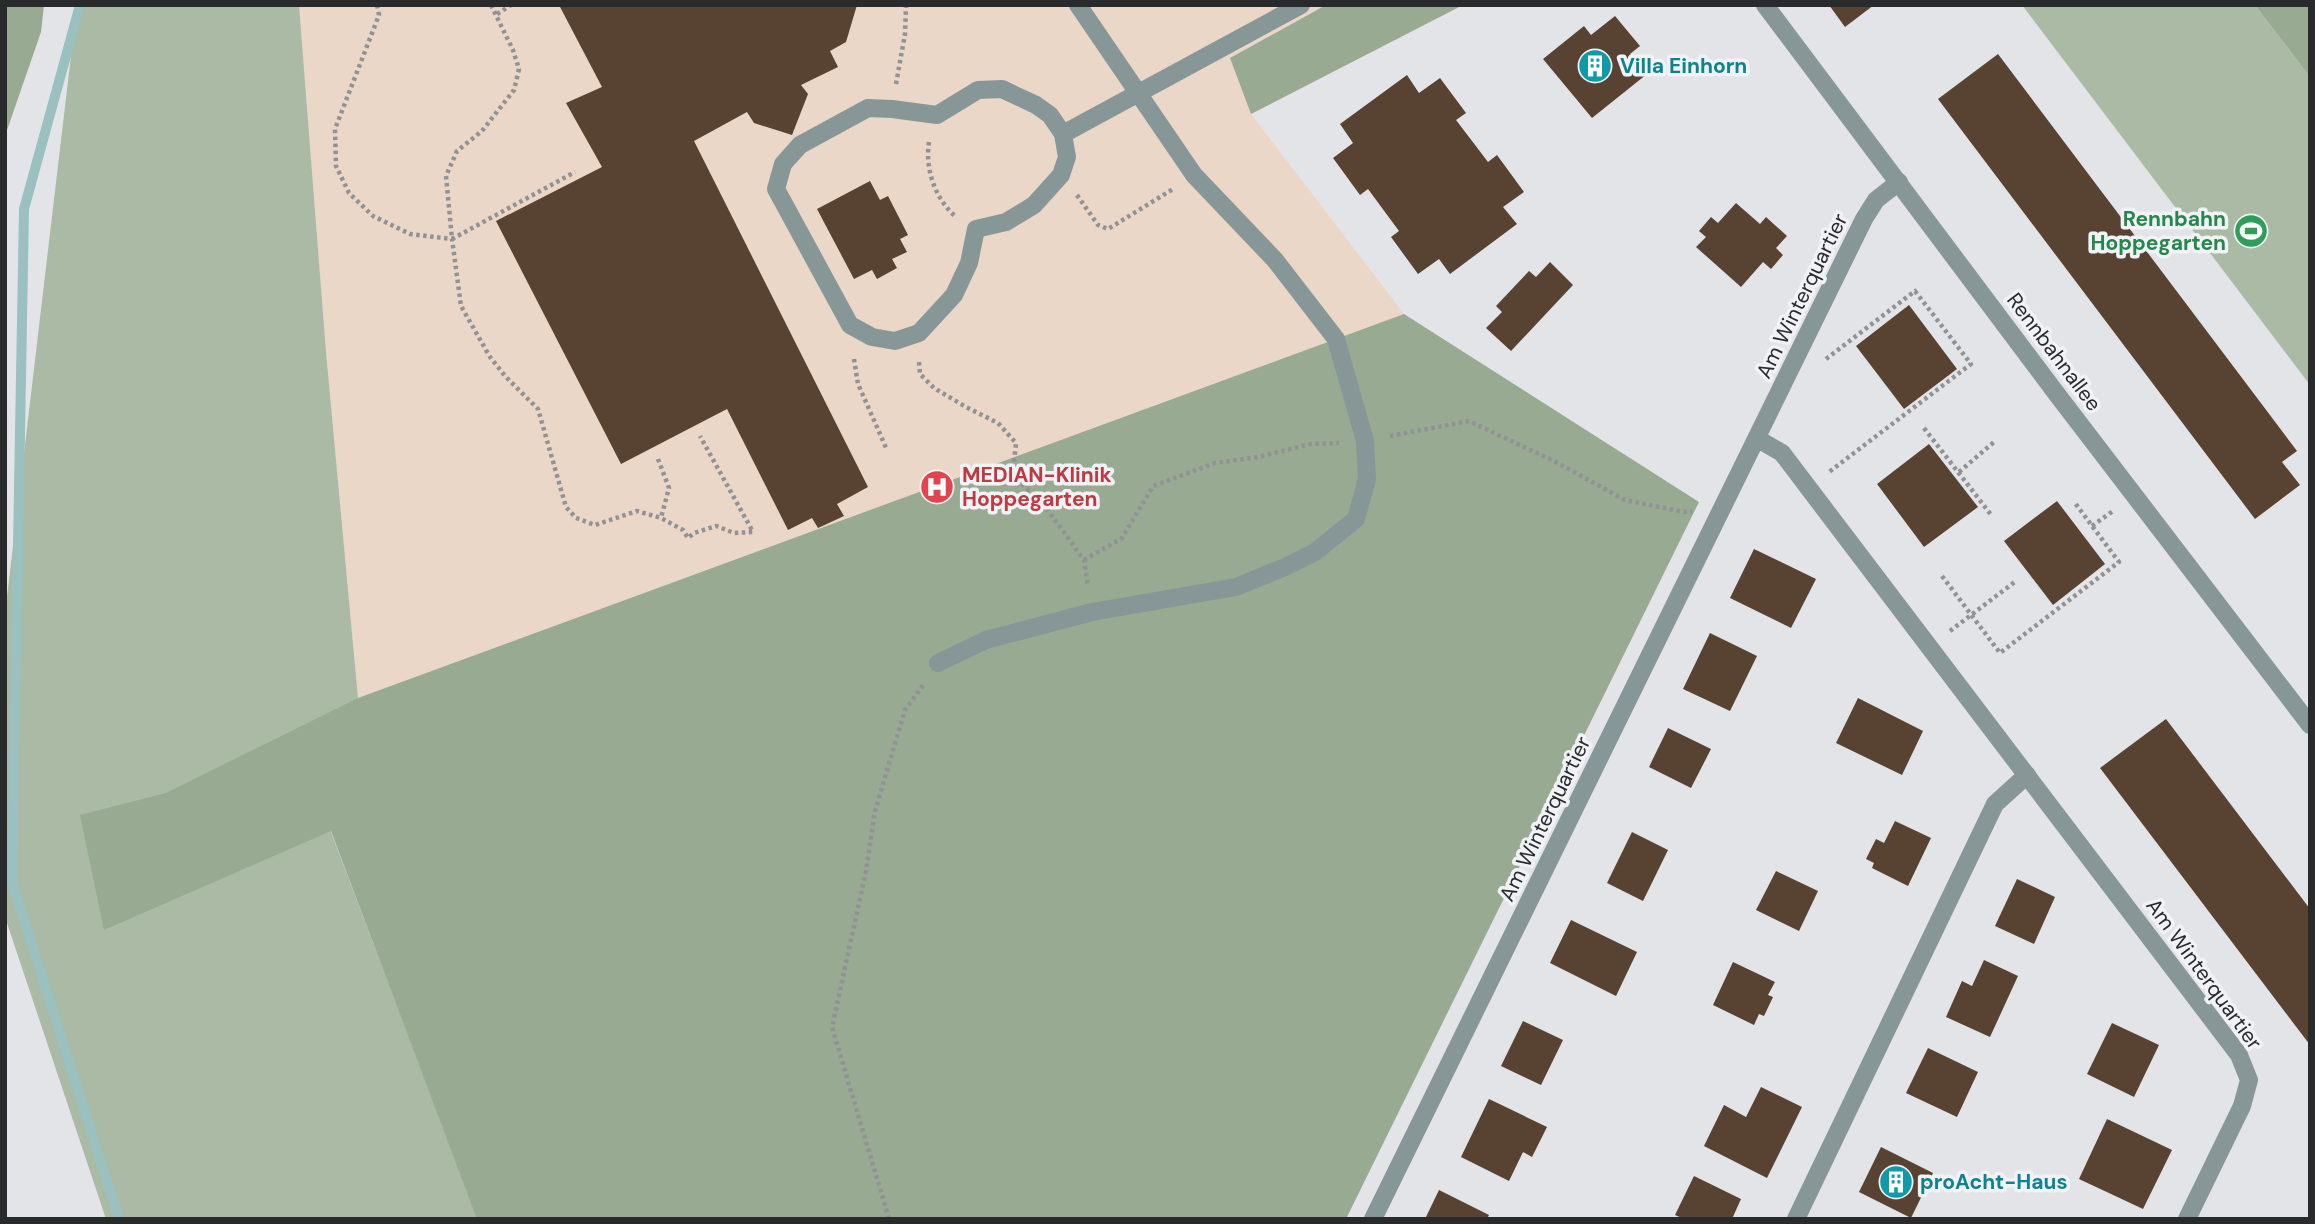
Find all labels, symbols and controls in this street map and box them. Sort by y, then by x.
building icon: Villa Einhorn [1576,47,1614,85]
place label: Villa Einhorn [1620,52,1747,80]
place label: Rennbahn Hoppegarten [2090,205,2226,257]
street label: Am Winterquartier [1750,209,1854,383]
sports icon: Rennbahn Hoppegarten [2232,212,2270,250]
street label: Rennbahnallee [2000,287,2108,417]
place label: MEDIAN-Klinik Hoppegarten [962,461,1112,513]
hospital icon: MEDIAN-Klinik Hoppegarten [918,468,956,506]
street label: Am Winterquartier [1493,732,1597,906]
street label: Am Winterquartier [2140,893,2268,1055]
building icon: proAcht-Haus [1877,1163,1915,1201]
place label: proAcht-Haus [1920,1168,2068,1196]

